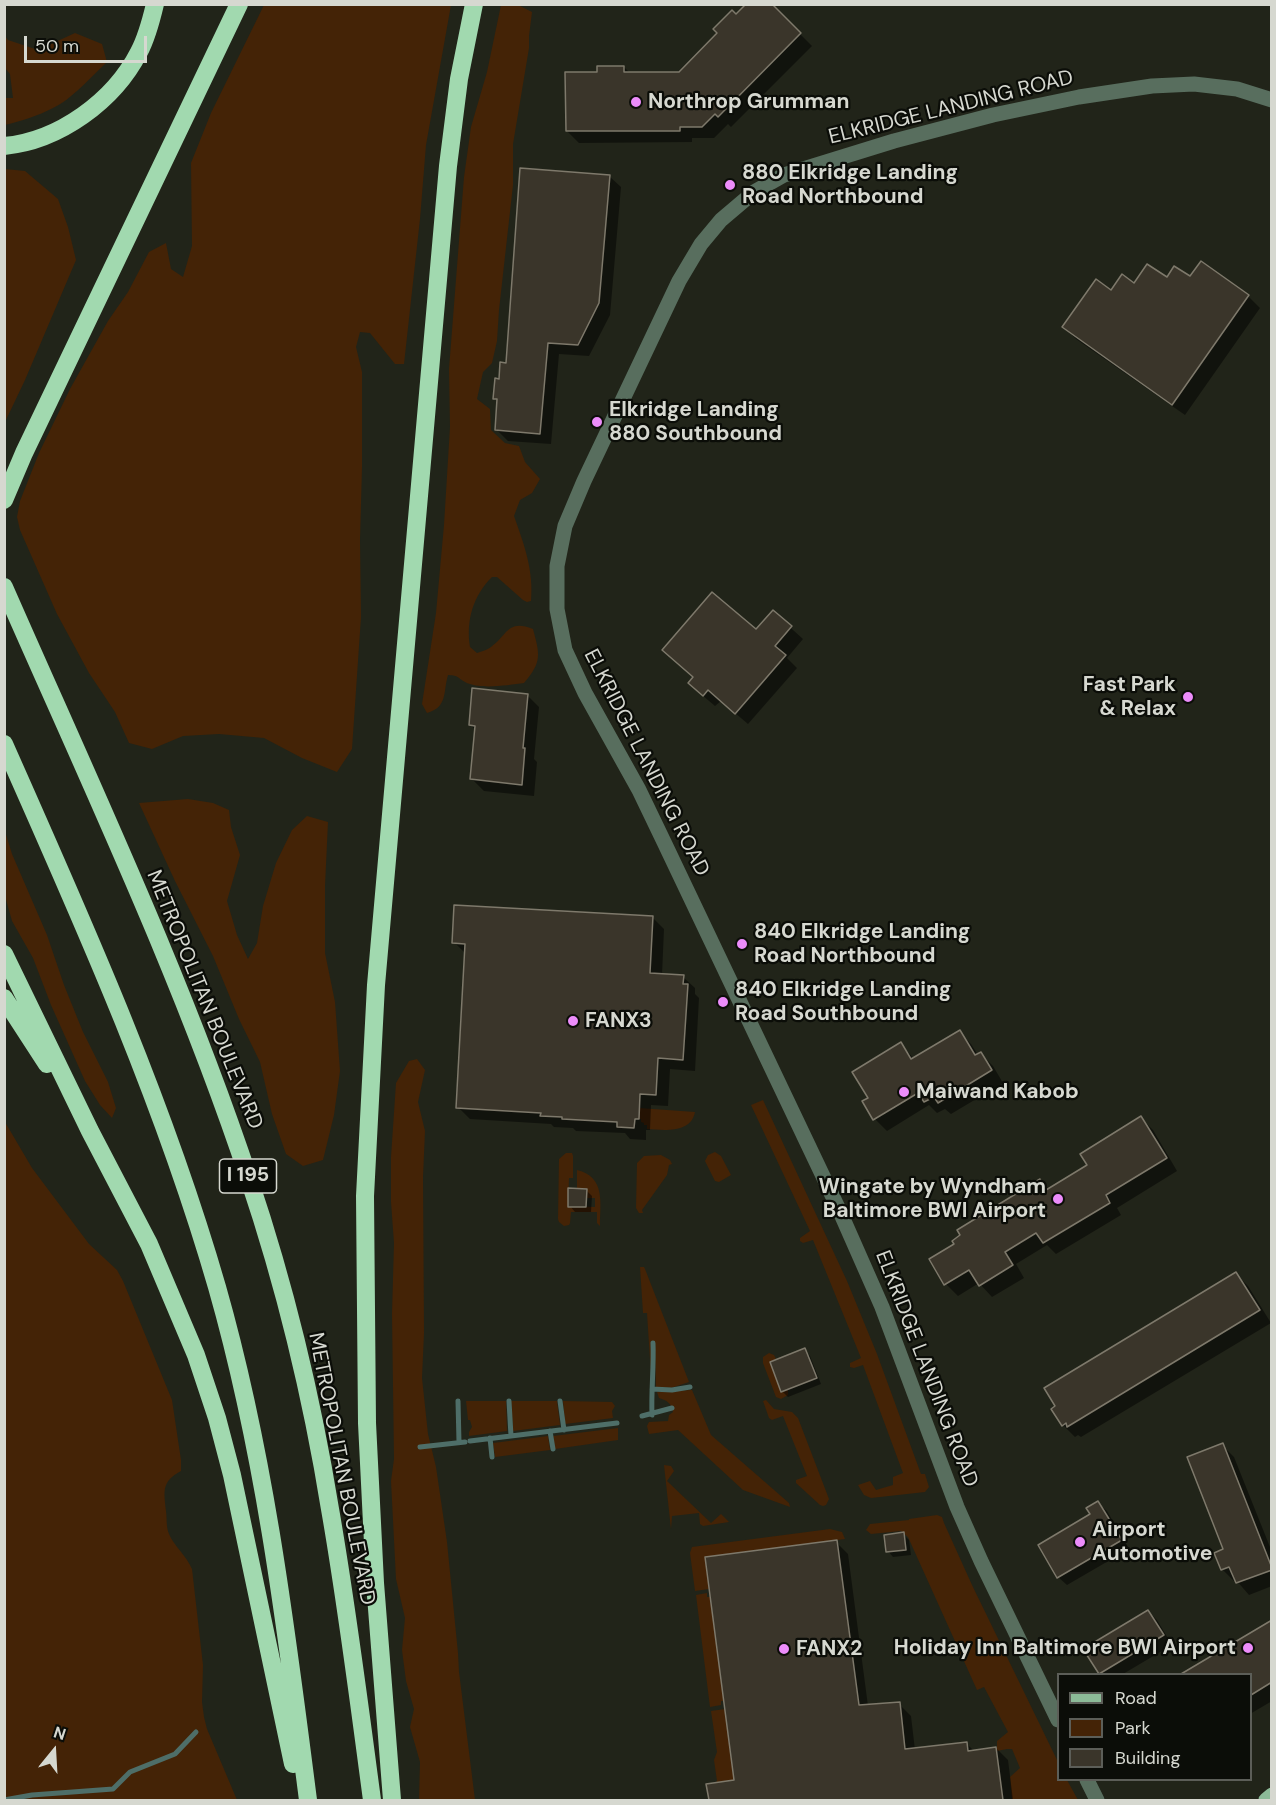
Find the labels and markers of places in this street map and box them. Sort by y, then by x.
place label: Northrop Grumman [648,89,849,115]
marker: Northrop Grumman [629,95,643,109]
place label: 880 Elkridge Landing Road Northbound [742,160,958,210]
marker: 880 Elkridge Landing Road Northbound [723,178,737,192]
place label: Elkridge Landing 880 Southbound [609,397,782,447]
marker: Elkridge Landing 880 Southbound [590,415,604,429]
place label: Fast Park & Relax [1083,672,1176,722]
marker: Fast Park & Relax [1181,690,1195,704]
place label: 840 Elkridge Landing Road Northbound [754,919,970,969]
marker: 840 Elkridge Landing Road Northbound [735,937,749,951]
place label: 840 Elkridge Landing Road Southbound [735,977,951,1027]
marker: 840 Elkridge Landing Road Southbound [716,995,730,1009]
place label: FANX3 [585,1008,652,1034]
marker: FANX3 [566,1014,580,1028]
place label: Maiwand Kabob [916,1079,1079,1105]
marker: Maiwand Kabob [897,1085,911,1099]
place label: Wingate by Wyndham Baltimore BWI Airport [819,1174,1046,1224]
marker: Wingate by Wyndham Baltimore BWI Airport [1051,1192,1065,1206]
place label: Airport Automotive [1092,1517,1212,1567]
marker: Airport Automotive [1073,1535,1087,1549]
place label: Holiday Inn Baltimore BWI Airport [894,1635,1236,1661]
place label: FANX2 [796,1636,862,1662]
marker: Holiday Inn Baltimore BWI Airport [1241,1641,1255,1655]
marker: FANX2 [777,1642,791,1656]

